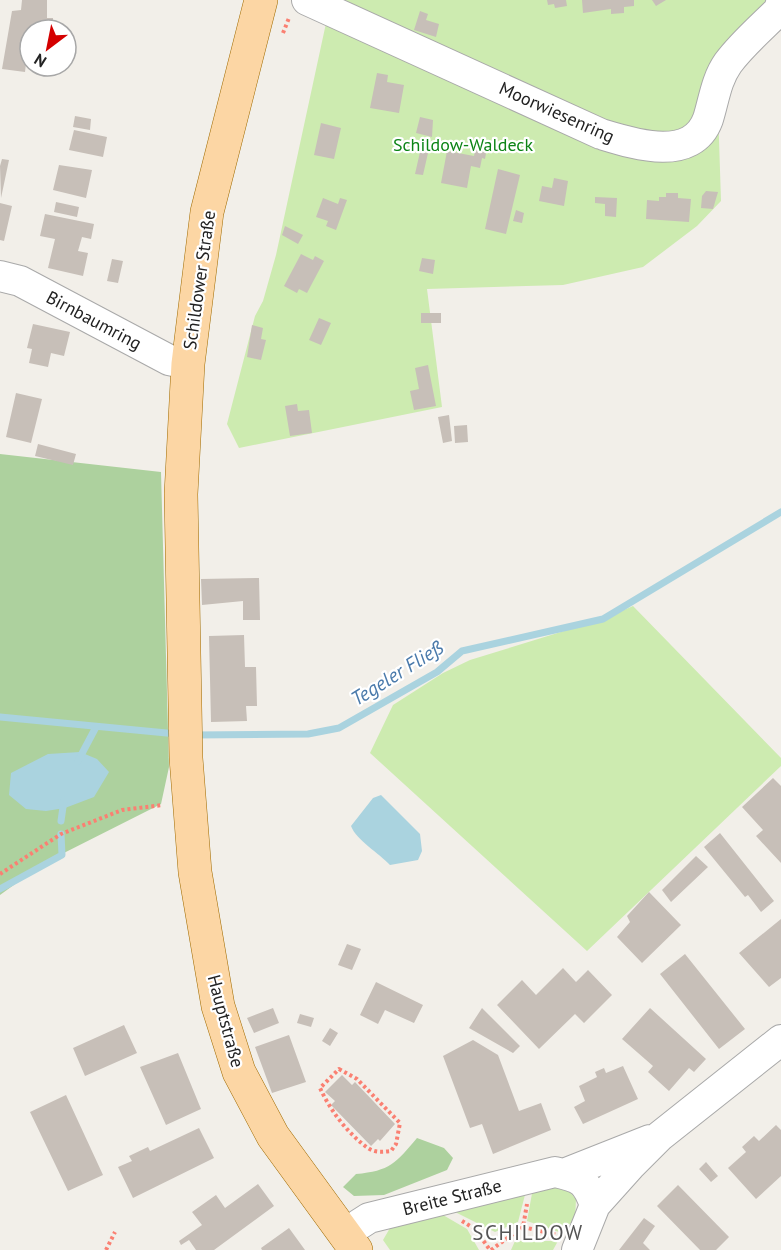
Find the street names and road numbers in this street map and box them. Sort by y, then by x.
street label: Moorwiesenring [496,76,618,148]
street label: Schildower Straße [178,209,220,351]
street label: Birnbaumring [42,285,146,355]
street label: Hauptstraße [203,972,249,1070]
street label: Breite Straße [400,1174,504,1220]

